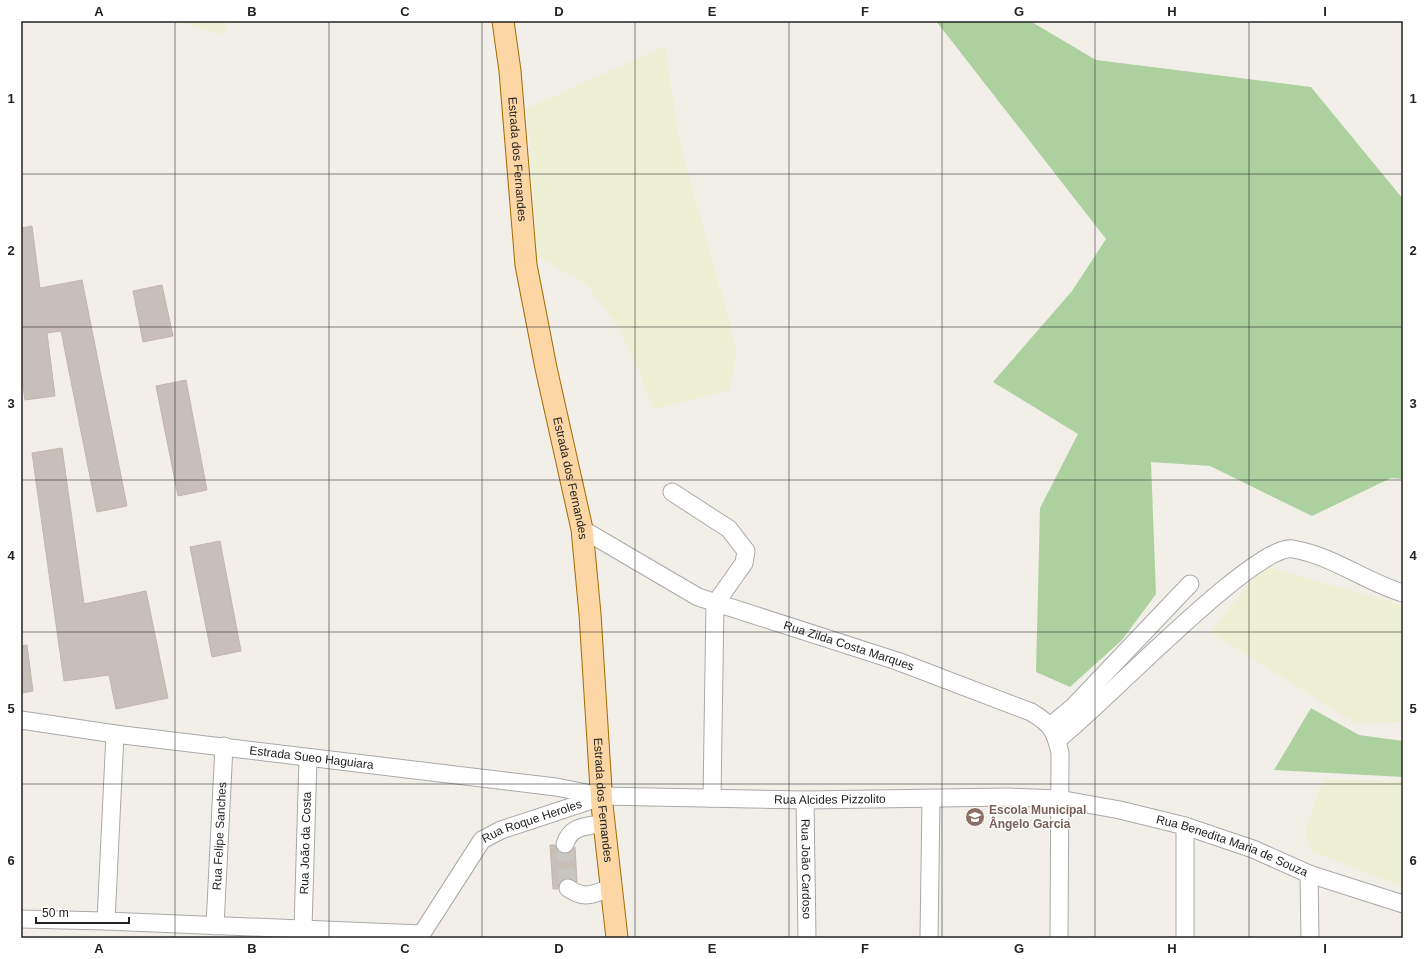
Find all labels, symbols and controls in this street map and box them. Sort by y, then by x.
text: A [94,4,104,19]
text: B [247,4,257,19]
text: C [400,4,410,19]
text: D [554,4,564,19]
text: E [708,4,717,19]
text: F [861,4,869,19]
text: G [1014,4,1024,19]
text: H [1167,4,1177,19]
text: I [1323,4,1327,19]
text: 1 [7,91,15,106]
text: 1 [1409,91,1417,106]
street label: Estrada dos Fernandes [505,96,529,222]
text: 2 [7,243,15,258]
text: 2 [1409,243,1417,258]
text: 3 [7,396,15,411]
text: 3 [1409,396,1417,411]
street label: Estrada dos Fernandes [550,416,590,540]
text: 4 [7,548,15,563]
text: 4 [1409,548,1417,563]
street label: Rua Zilda Costa Marques [782,618,916,674]
text: 5 [7,701,15,716]
text: 5 [1409,701,1417,716]
street label: Estrada dos Fernandes [591,737,615,863]
street label: Estrada Sueo Haguiara [249,743,375,772]
street label: Rua Felipe Sanches [210,782,229,891]
street label: Rua João da Costa [297,791,314,895]
street label: Rua Alcides Pizzolito [774,792,886,807]
street label: Rua Roque Heroles [479,797,584,846]
place label: Escola Municipal Ângelo Garcia [989,803,1086,831]
school or university icon: Escola Municipal Ângelo Garcia [964,806,986,828]
street label: Rua Benedita Maria de Souza [1155,812,1310,880]
street label: Rua João Cardoso [798,819,814,920]
text: 6 [7,853,15,868]
text: 6 [1409,853,1417,868]
scale bar [36,899,129,925]
text: 50 m [42,906,69,920]
text: A [94,941,104,956]
text: B [247,941,257,956]
text: C [400,941,410,956]
text: D [554,941,564,956]
text: E [708,941,717,956]
text: F [861,941,869,956]
text: G [1014,941,1024,956]
text: H [1167,941,1177,956]
text: I [1323,941,1327,956]

